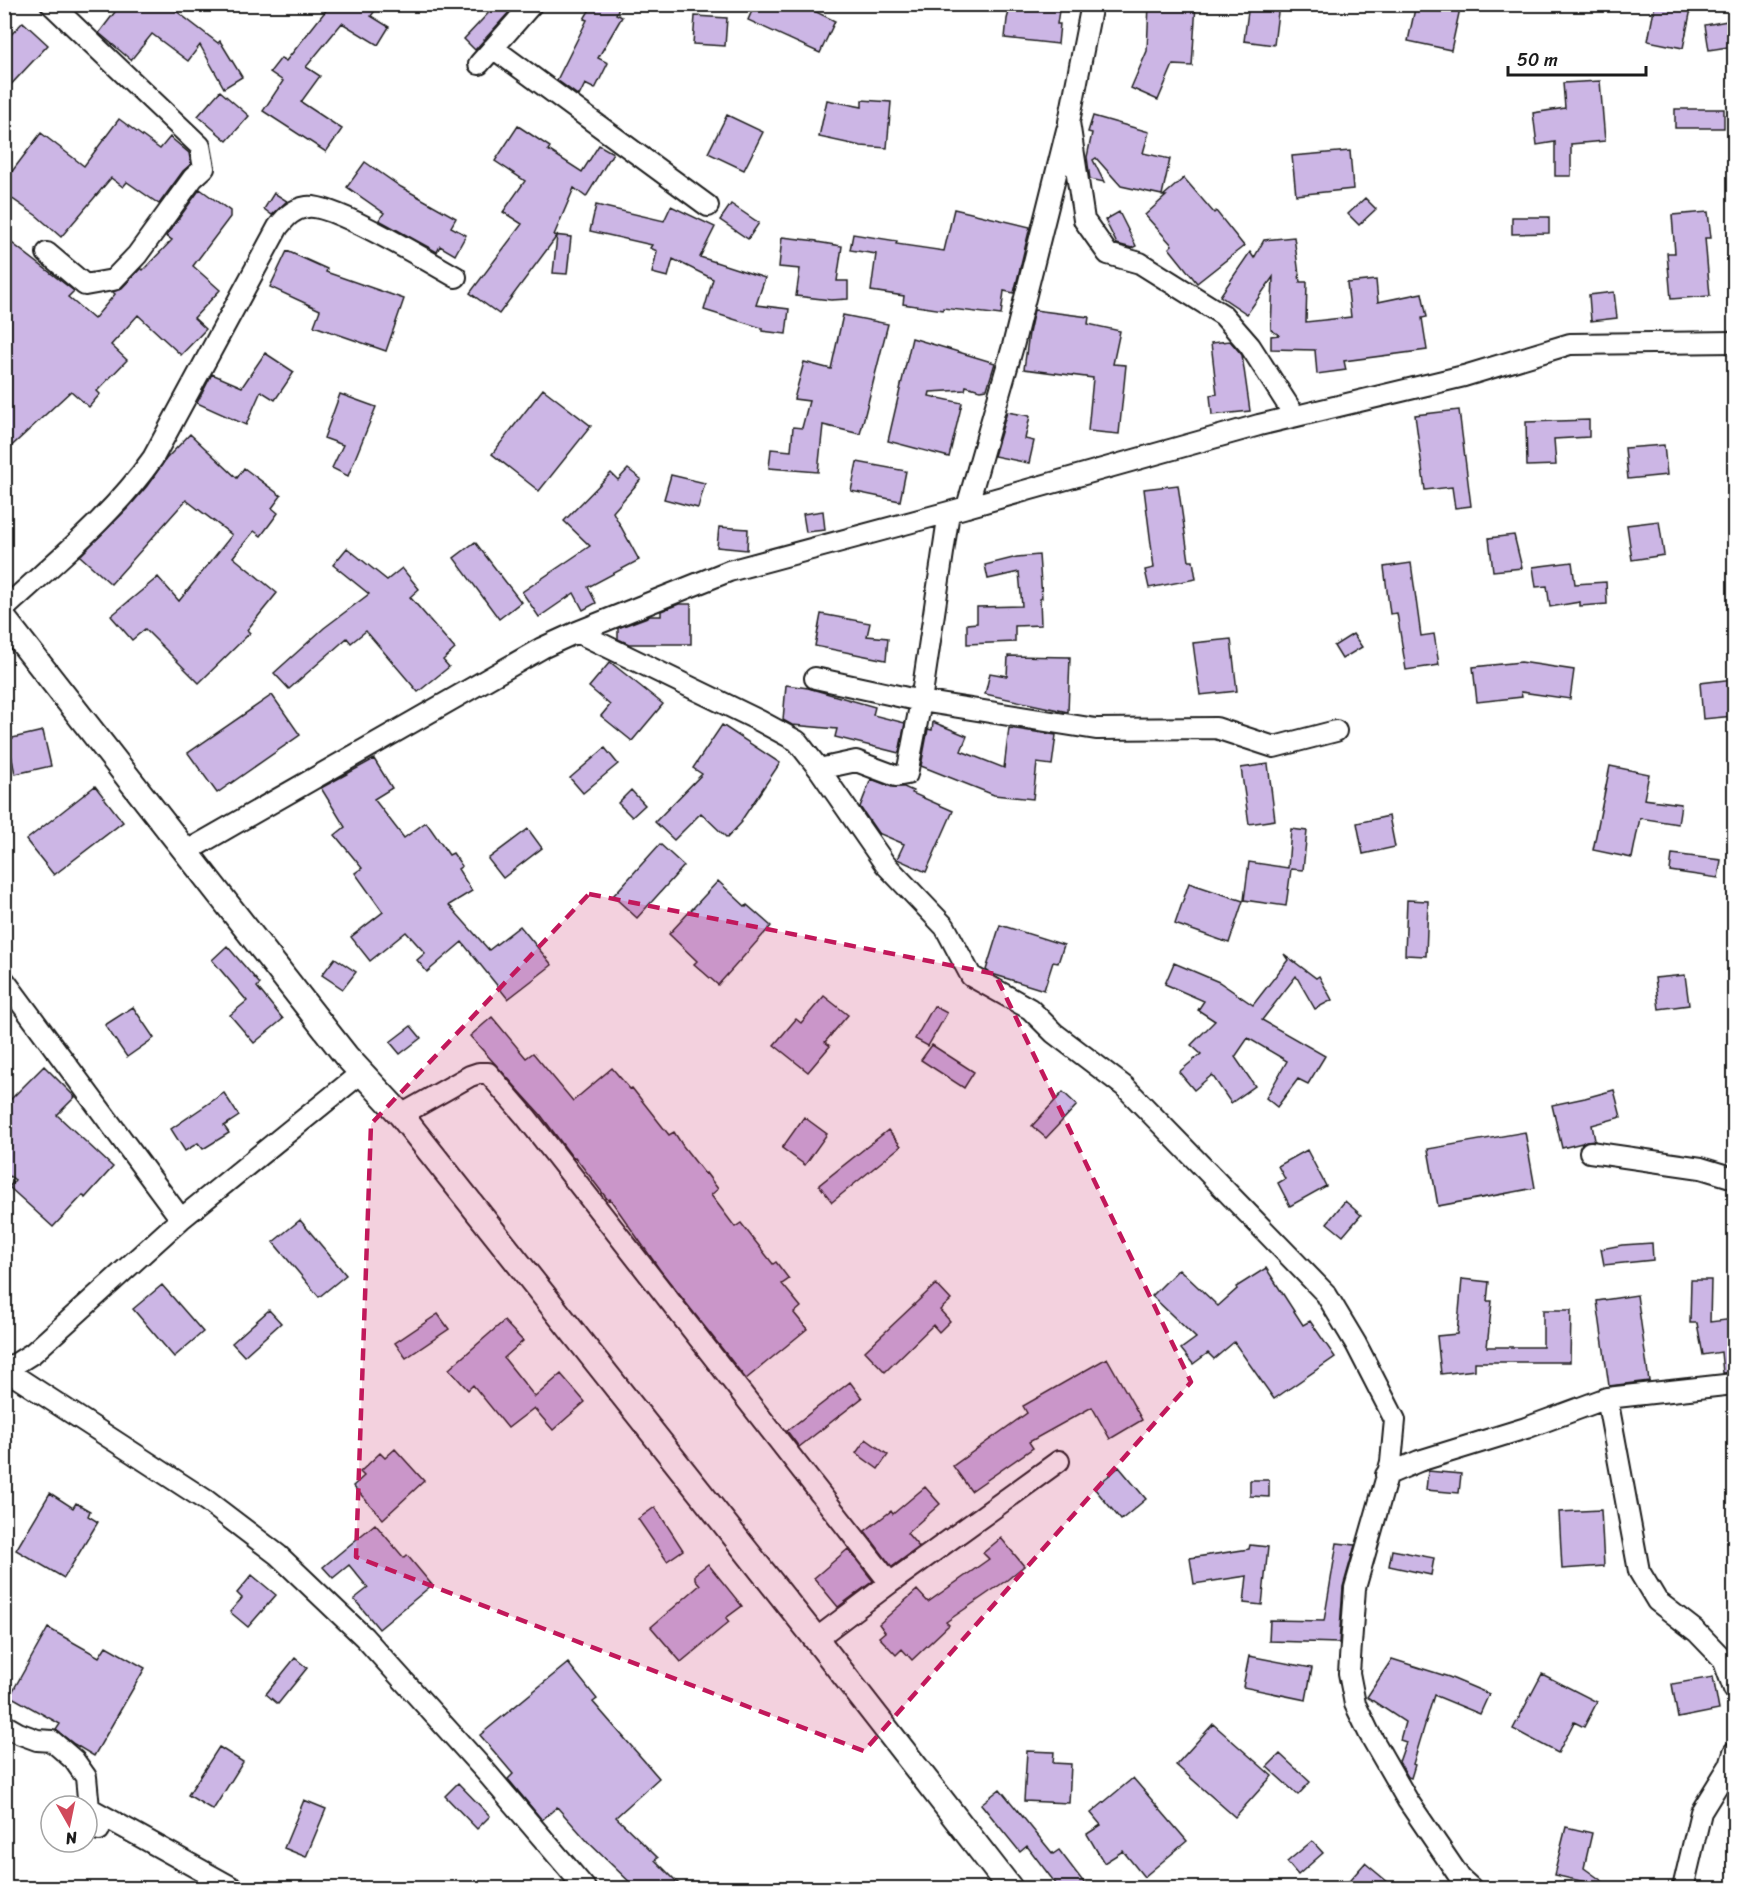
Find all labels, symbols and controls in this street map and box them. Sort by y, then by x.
scale bar [1508,39,1646,77]
text: 50 m [1517,44,1558,76]
north arrow [39,1794,99,1854]
text: N [63,1823,80,1854]

